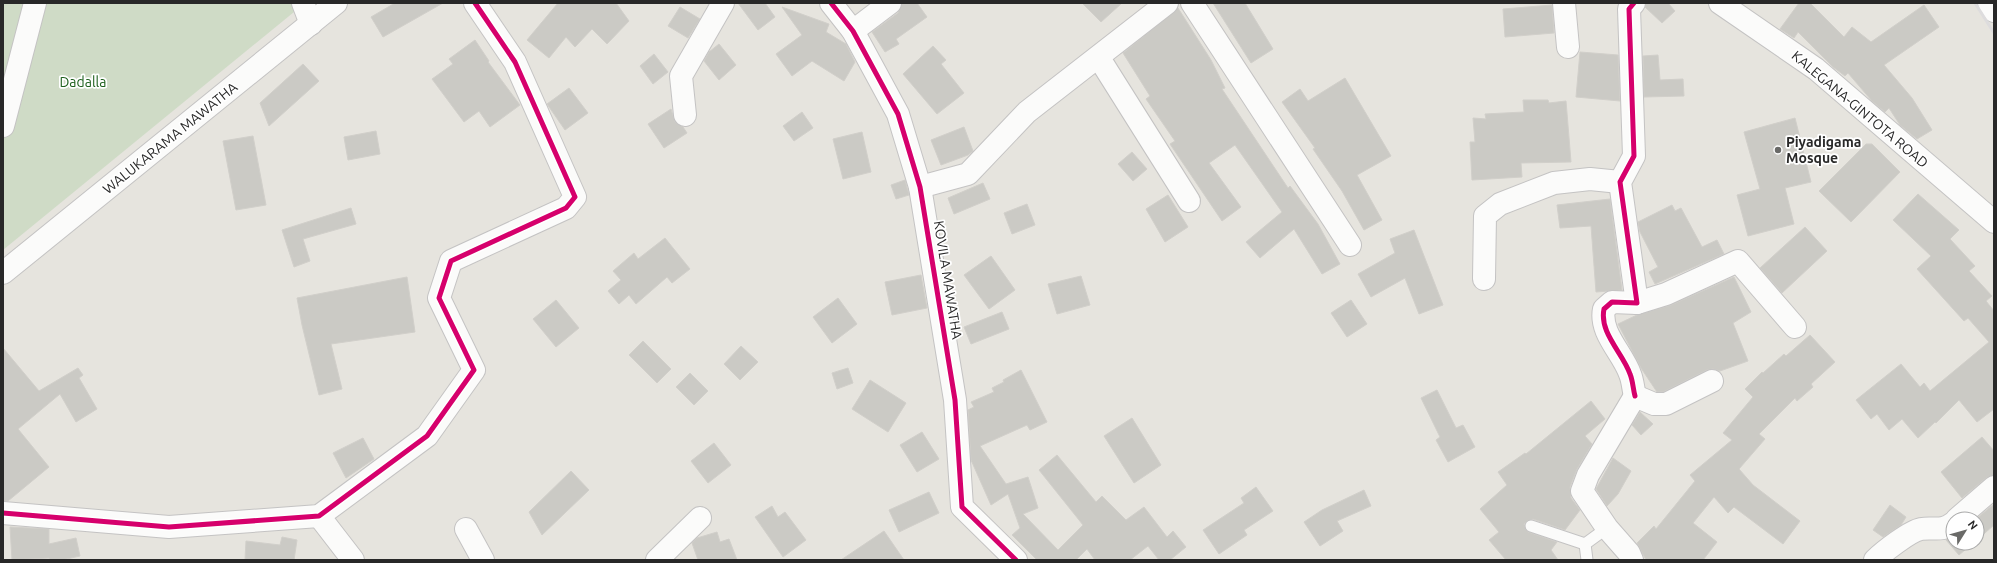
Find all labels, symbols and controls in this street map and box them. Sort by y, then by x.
street label: KALEGANA-GINTOTA ROAD [1789,47,1932,171]
park label: Dadalla [59,74,107,90]
street label: WALUKARAMA MAWATHA [100,79,240,197]
place label: Piyadigama Mosque [1786,134,1861,166]
marker: Piyadigama Mosque [1773,145,1783,155]
street label: KOVILA MAWATHA [931,219,965,341]
north arrow [1945,511,1985,551]
text: N [1966,518,1980,532]

